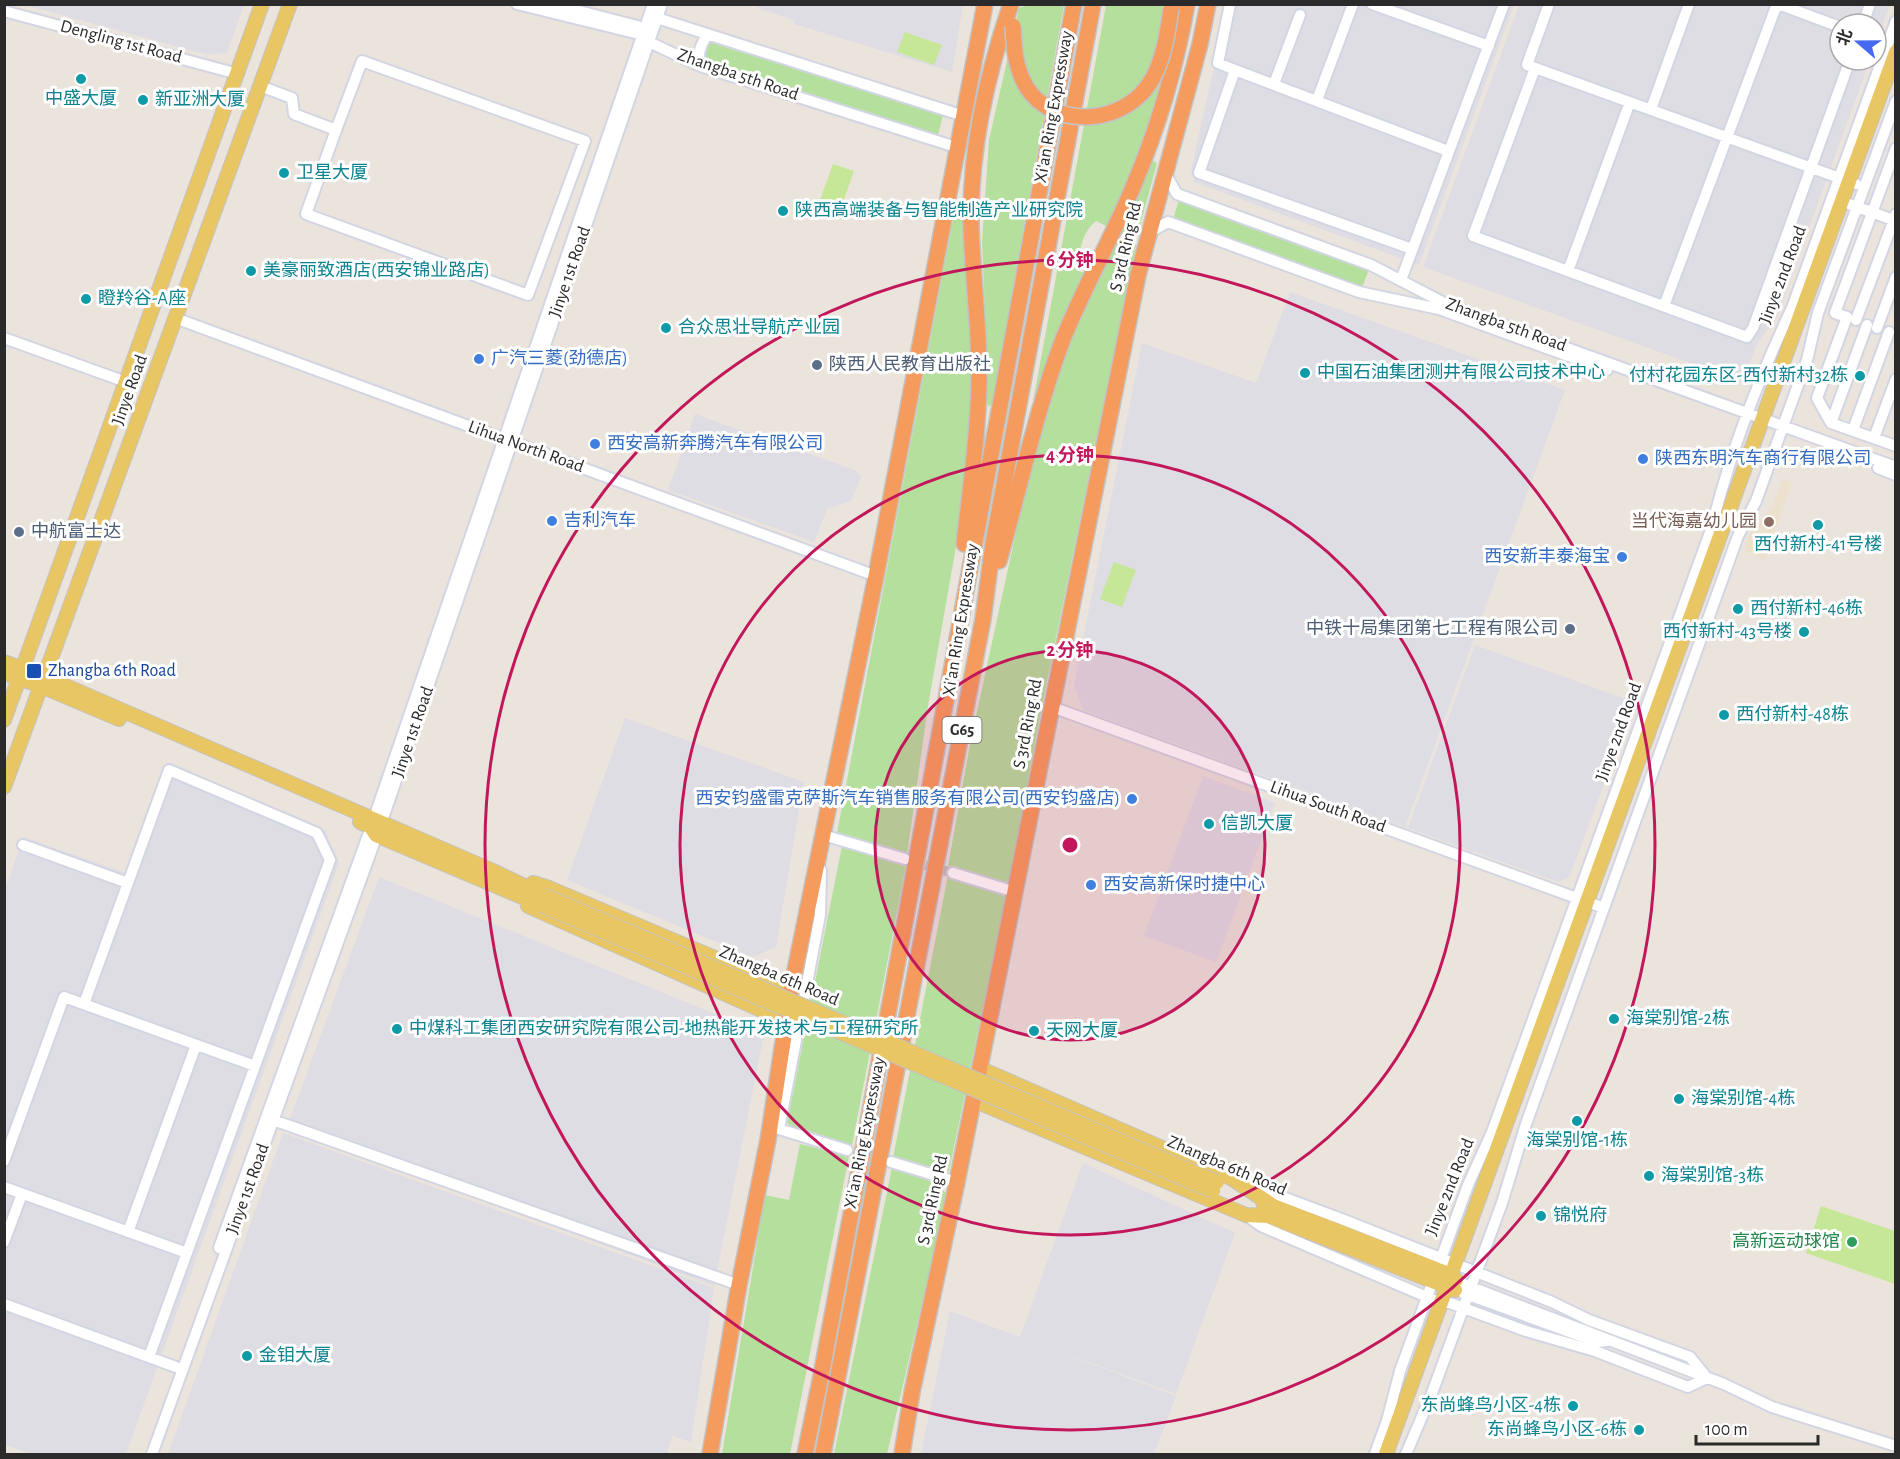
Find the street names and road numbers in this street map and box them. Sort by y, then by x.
street label: Dengling 1st Road [58,17,184,67]
street label: Xi'an Ring Expressway [1032,29,1076,184]
street label: Zhangba 5th Road [675,46,801,104]
street label: S 3rd Ring Rd [1107,201,1145,293]
street label: Jinye 1st Road [546,224,594,320]
street label: Jinye 2nd Road [1756,224,1810,326]
street label: Zhangba 5th Road [1443,295,1569,355]
street label: Jinye Road [109,352,151,428]
street label: Lihua North Road [466,418,586,476]
street label: Xi'an Ring Expressway [940,542,982,698]
street label: S 3rd Ring Rd [1010,678,1046,770]
street label: Jinye 2nd Road [1593,680,1645,784]
street label: Jinye 1st Road [389,684,437,780]
road number: G65 [942,717,982,743]
street label: Lihua South Road [1268,778,1388,836]
street label: Zhangba 6th Road [717,943,841,1009]
street label: Xi'an Ring Expressway [841,1055,889,1210]
street label: Zhangba 6th Road [1165,1133,1289,1199]
street label: Jinye 2nd Road [1422,1136,1478,1238]
street label: Jinye 1st Road [223,1141,273,1237]
street label: S 3rd Ring Rd [915,1154,951,1246]

